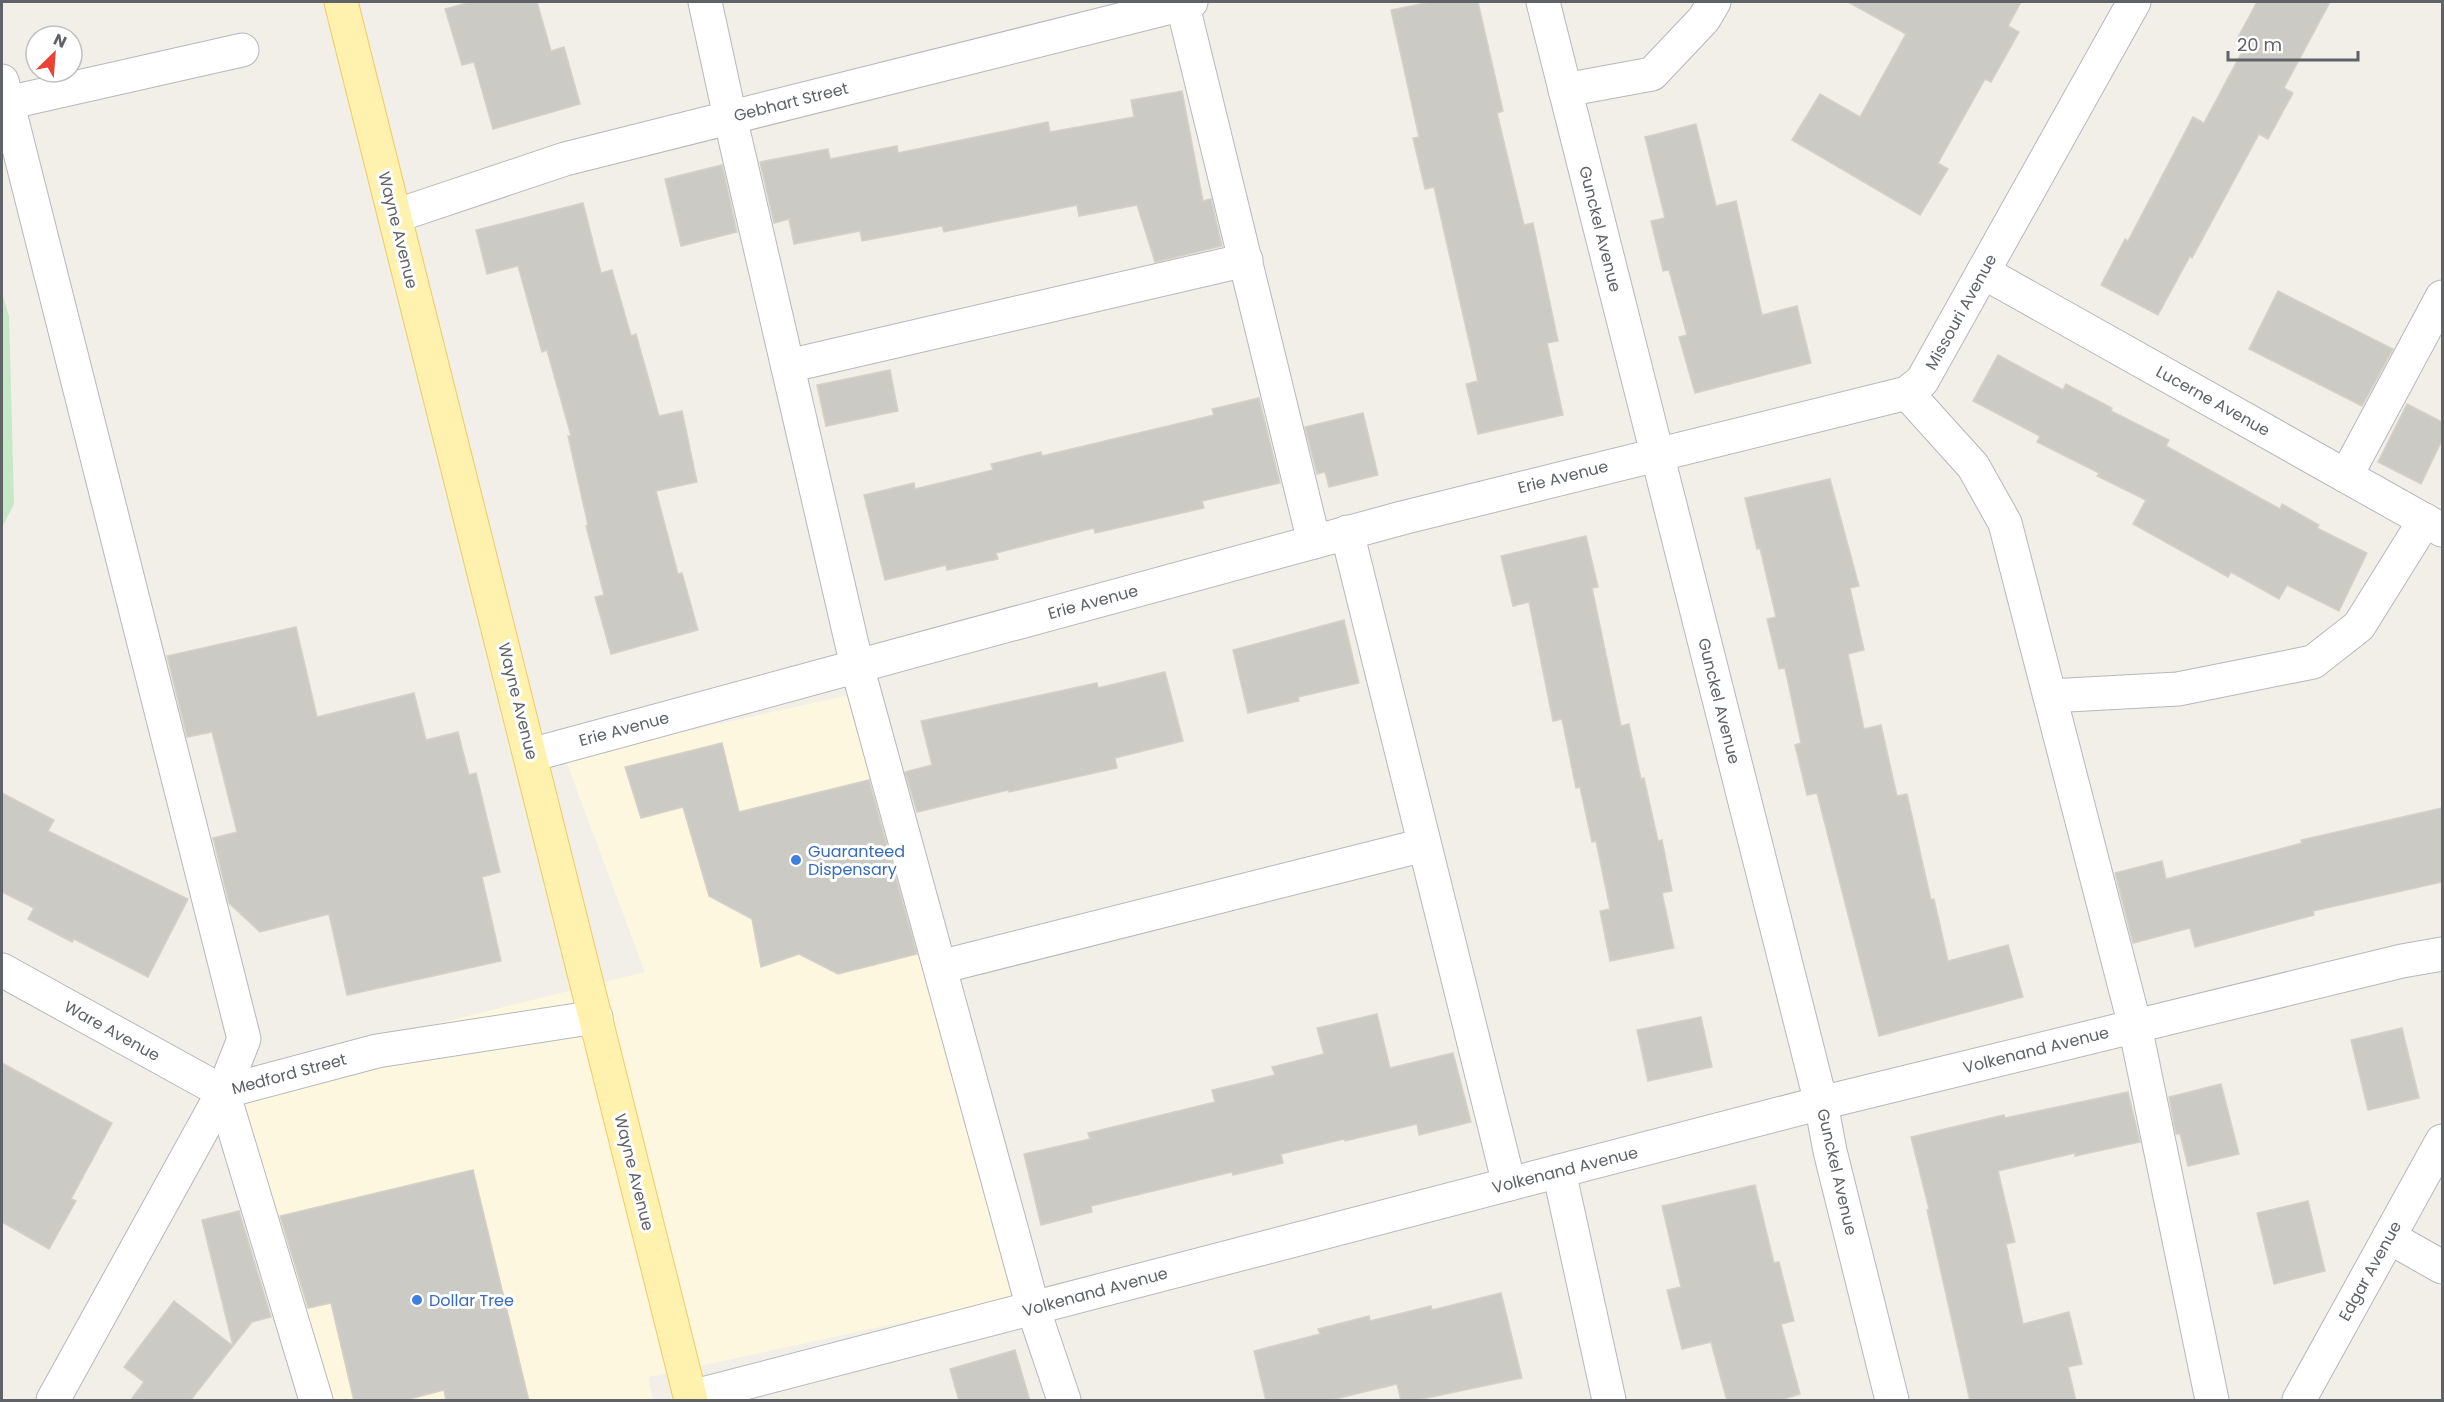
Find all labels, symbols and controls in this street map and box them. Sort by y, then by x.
north arrow [24,24,84,84]
scale bar [2228,24,2358,62]
text: N [50,28,70,54]
text: 20 m [2237,32,2282,57]
street label: Gebhart Street [731,77,851,127]
street label: Gunckel Avenue [1573,164,1627,294]
street label: Wayne Avenue [372,169,424,291]
street label: Missouri Avenue [1920,250,2002,374]
street label: Lucerne Avenue [2152,360,2274,442]
street label: Erie Avenue [1515,455,1611,499]
street label: Erie Avenue [1045,579,1141,625]
street label: Gunckel Avenue [1692,636,1746,766]
street label: Wayne Avenue [492,640,544,762]
street label: Erie Avenue [576,706,672,752]
place label: Guaranteed Dispensary [808,840,905,881]
marker: Guaranteed Dispensary [789,853,803,867]
street label: Ware Avenue [60,995,164,1067]
street label: Volkenand Avenue [1961,1021,2111,1079]
street label: Medford Street [229,1048,349,1100]
street label: Gunckel Avenue [1811,1107,1863,1238]
street label: Wayne Avenue [608,1111,660,1233]
street label: Volkenand Avenue [1490,1141,1640,1199]
street label: Edgar Avenue [2333,1217,2407,1325]
street label: Volkenand Avenue [1020,1262,1170,1322]
place label: Dollar Tree [429,1289,514,1312]
marker: Dollar Tree [410,1293,424,1307]

